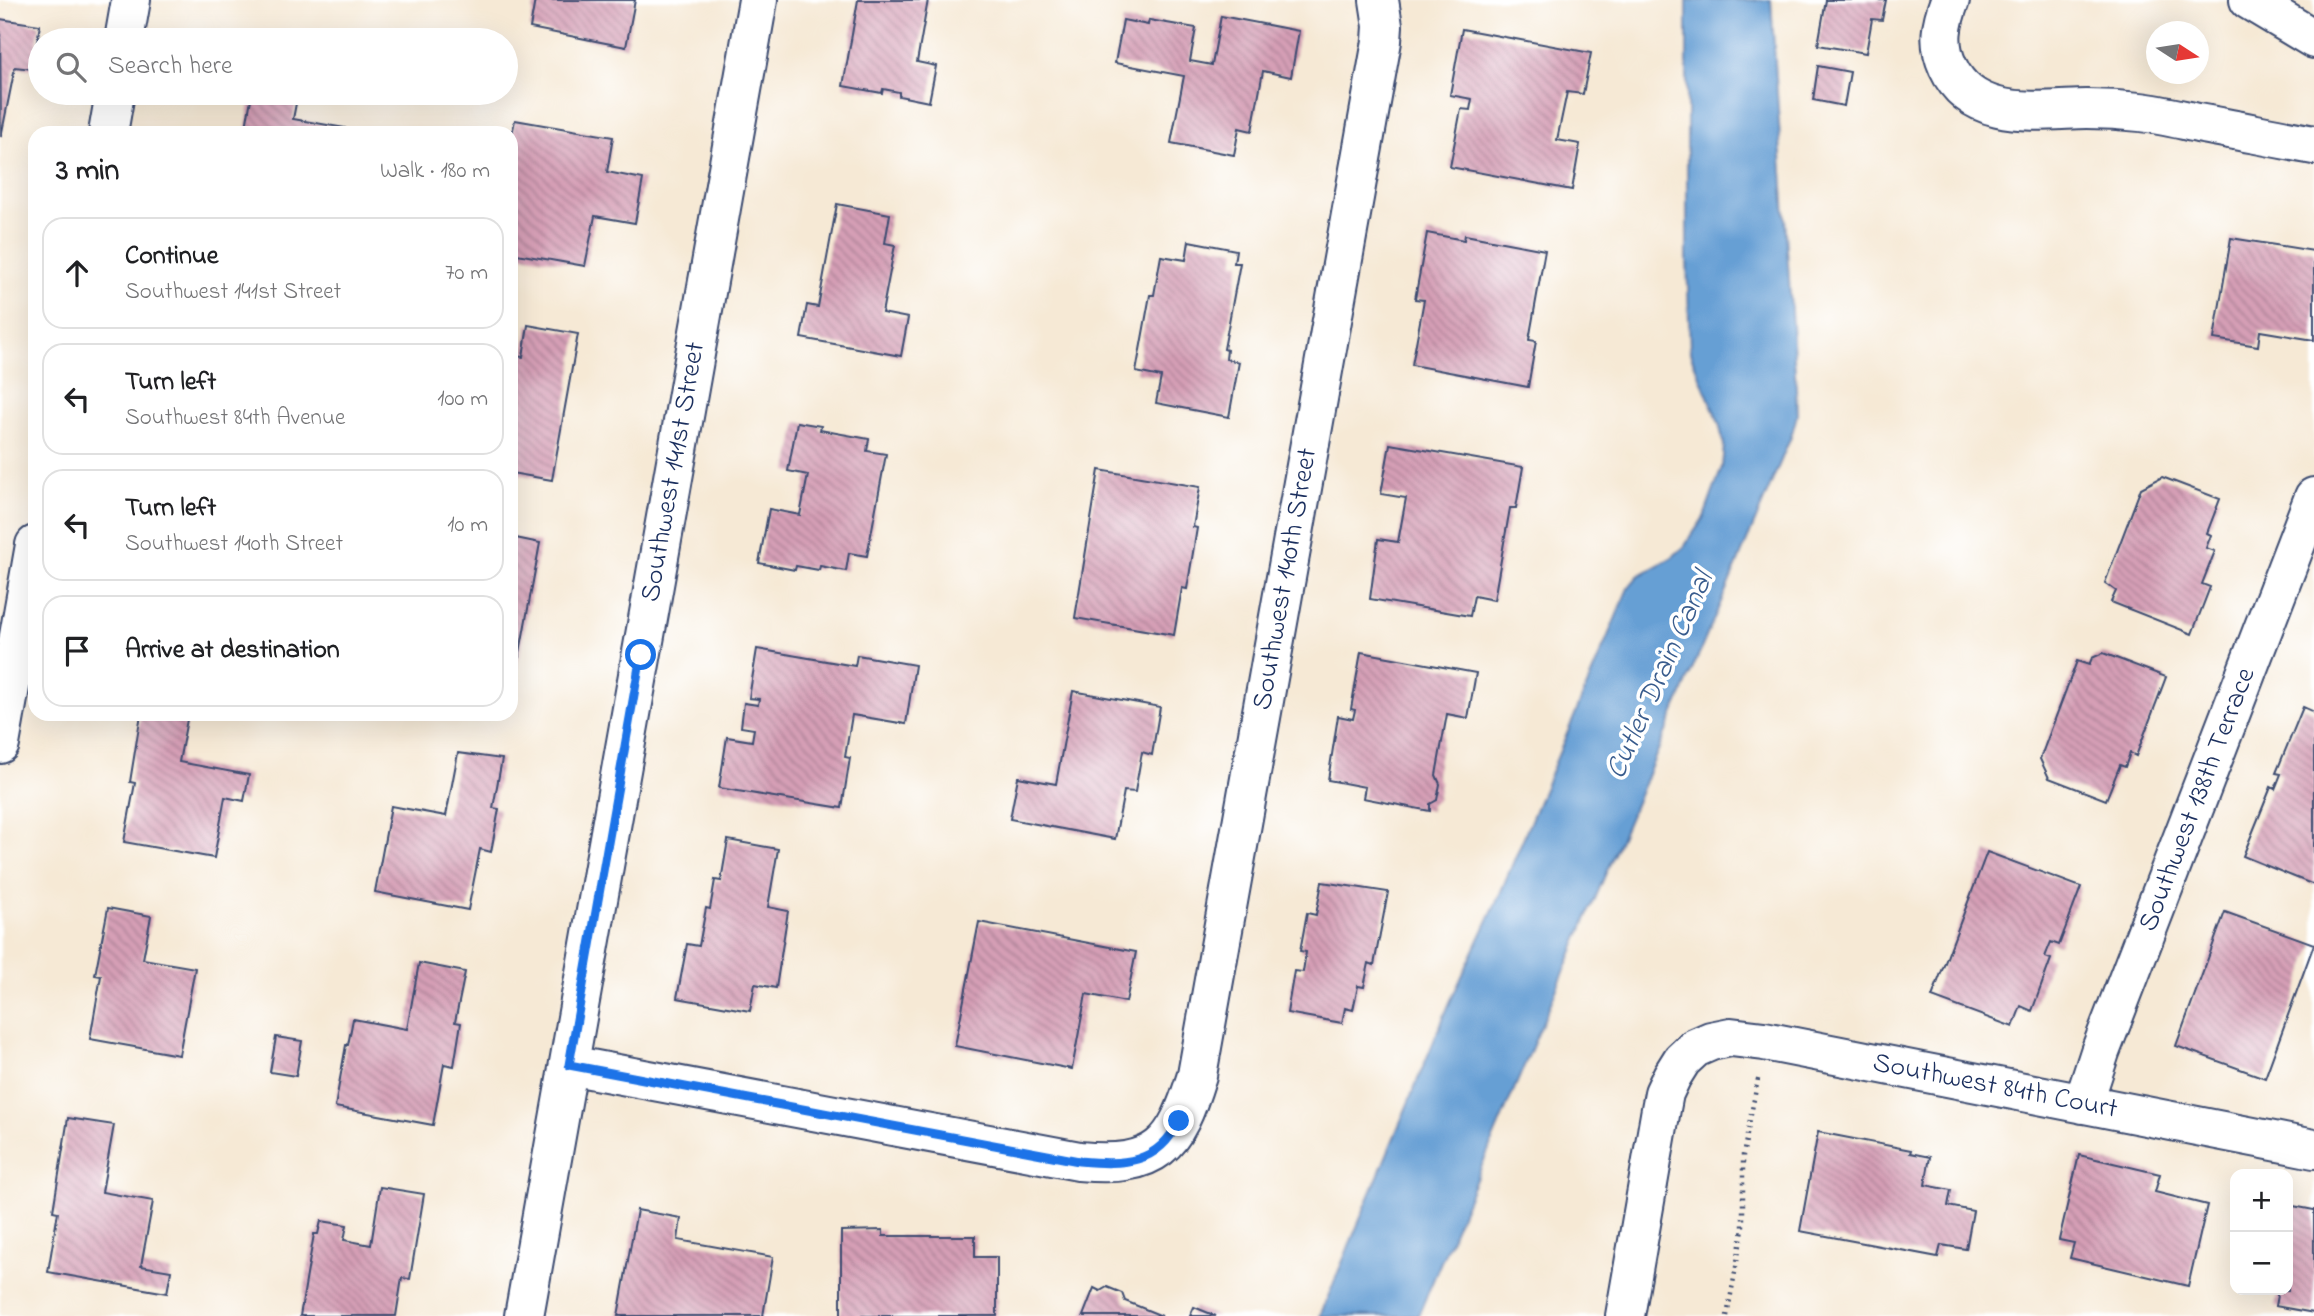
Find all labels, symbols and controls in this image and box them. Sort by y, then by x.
north arrow [2146,21,2209,84]
search box [28,28,518,105]
icon: search [52,48,90,86]
text: Search here [108,48,233,86]
text: 3 min [56,150,119,194]
text: Walk · 180 m [380,155,490,188]
text: Continue [125,238,218,276]
icon: ahead [58,254,96,292]
text: 70 m [445,257,488,290]
text: Southwest 141st Street [125,276,341,309]
street label: Southwest 141st Street [631,339,717,605]
text: Turn left [125,364,216,402]
icon: left [58,380,96,418]
text: 100 m [437,383,488,416]
text: Southwest 84th Avenue [125,402,345,435]
street label: Southwest 140th Street [1243,445,1329,713]
text: Turn left [125,490,216,528]
icon: left [58,506,96,544]
text: 10 m [447,509,488,542]
text: Southwest 140th Street [125,528,343,561]
water label: Cutler Drain Canal [1596,562,1728,787]
icon: arrive [58,632,96,670]
text: Arrive at destination [125,632,340,670]
route start [625,639,656,670]
street label: Southwest 138th Terrace [2129,662,2267,938]
street label: Southwest 84th Court [1869,1043,2121,1131]
route end [1163,1105,1194,1136]
map controls [2230,1169,2293,1295]
button: + [2230,1169,2293,1232]
button: − [2230,1232,2293,1295]

